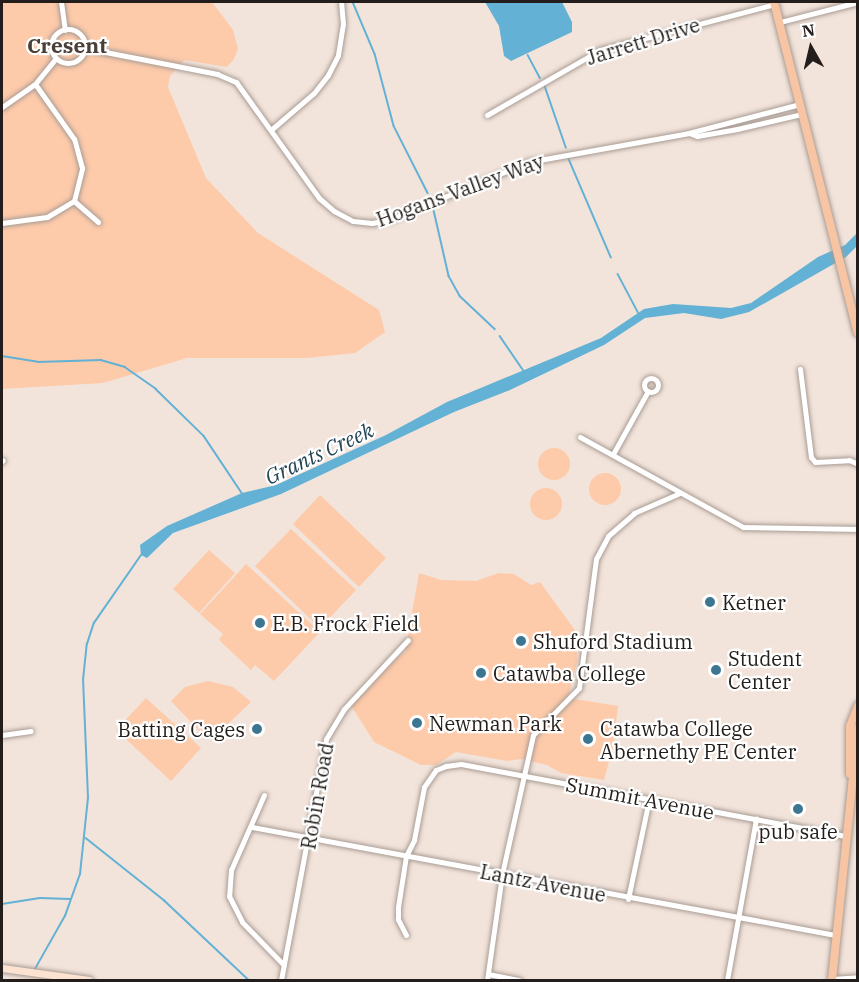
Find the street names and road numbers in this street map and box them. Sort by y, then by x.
street label: Jarrett Drive [583,12,703,70]
street label: Hogans Valley Way [373,149,547,231]
street label: Robin Road [296,741,338,851]
street label: Summit Avenue [564,772,716,824]
street label: Lantz Avenue [478,859,608,907]

